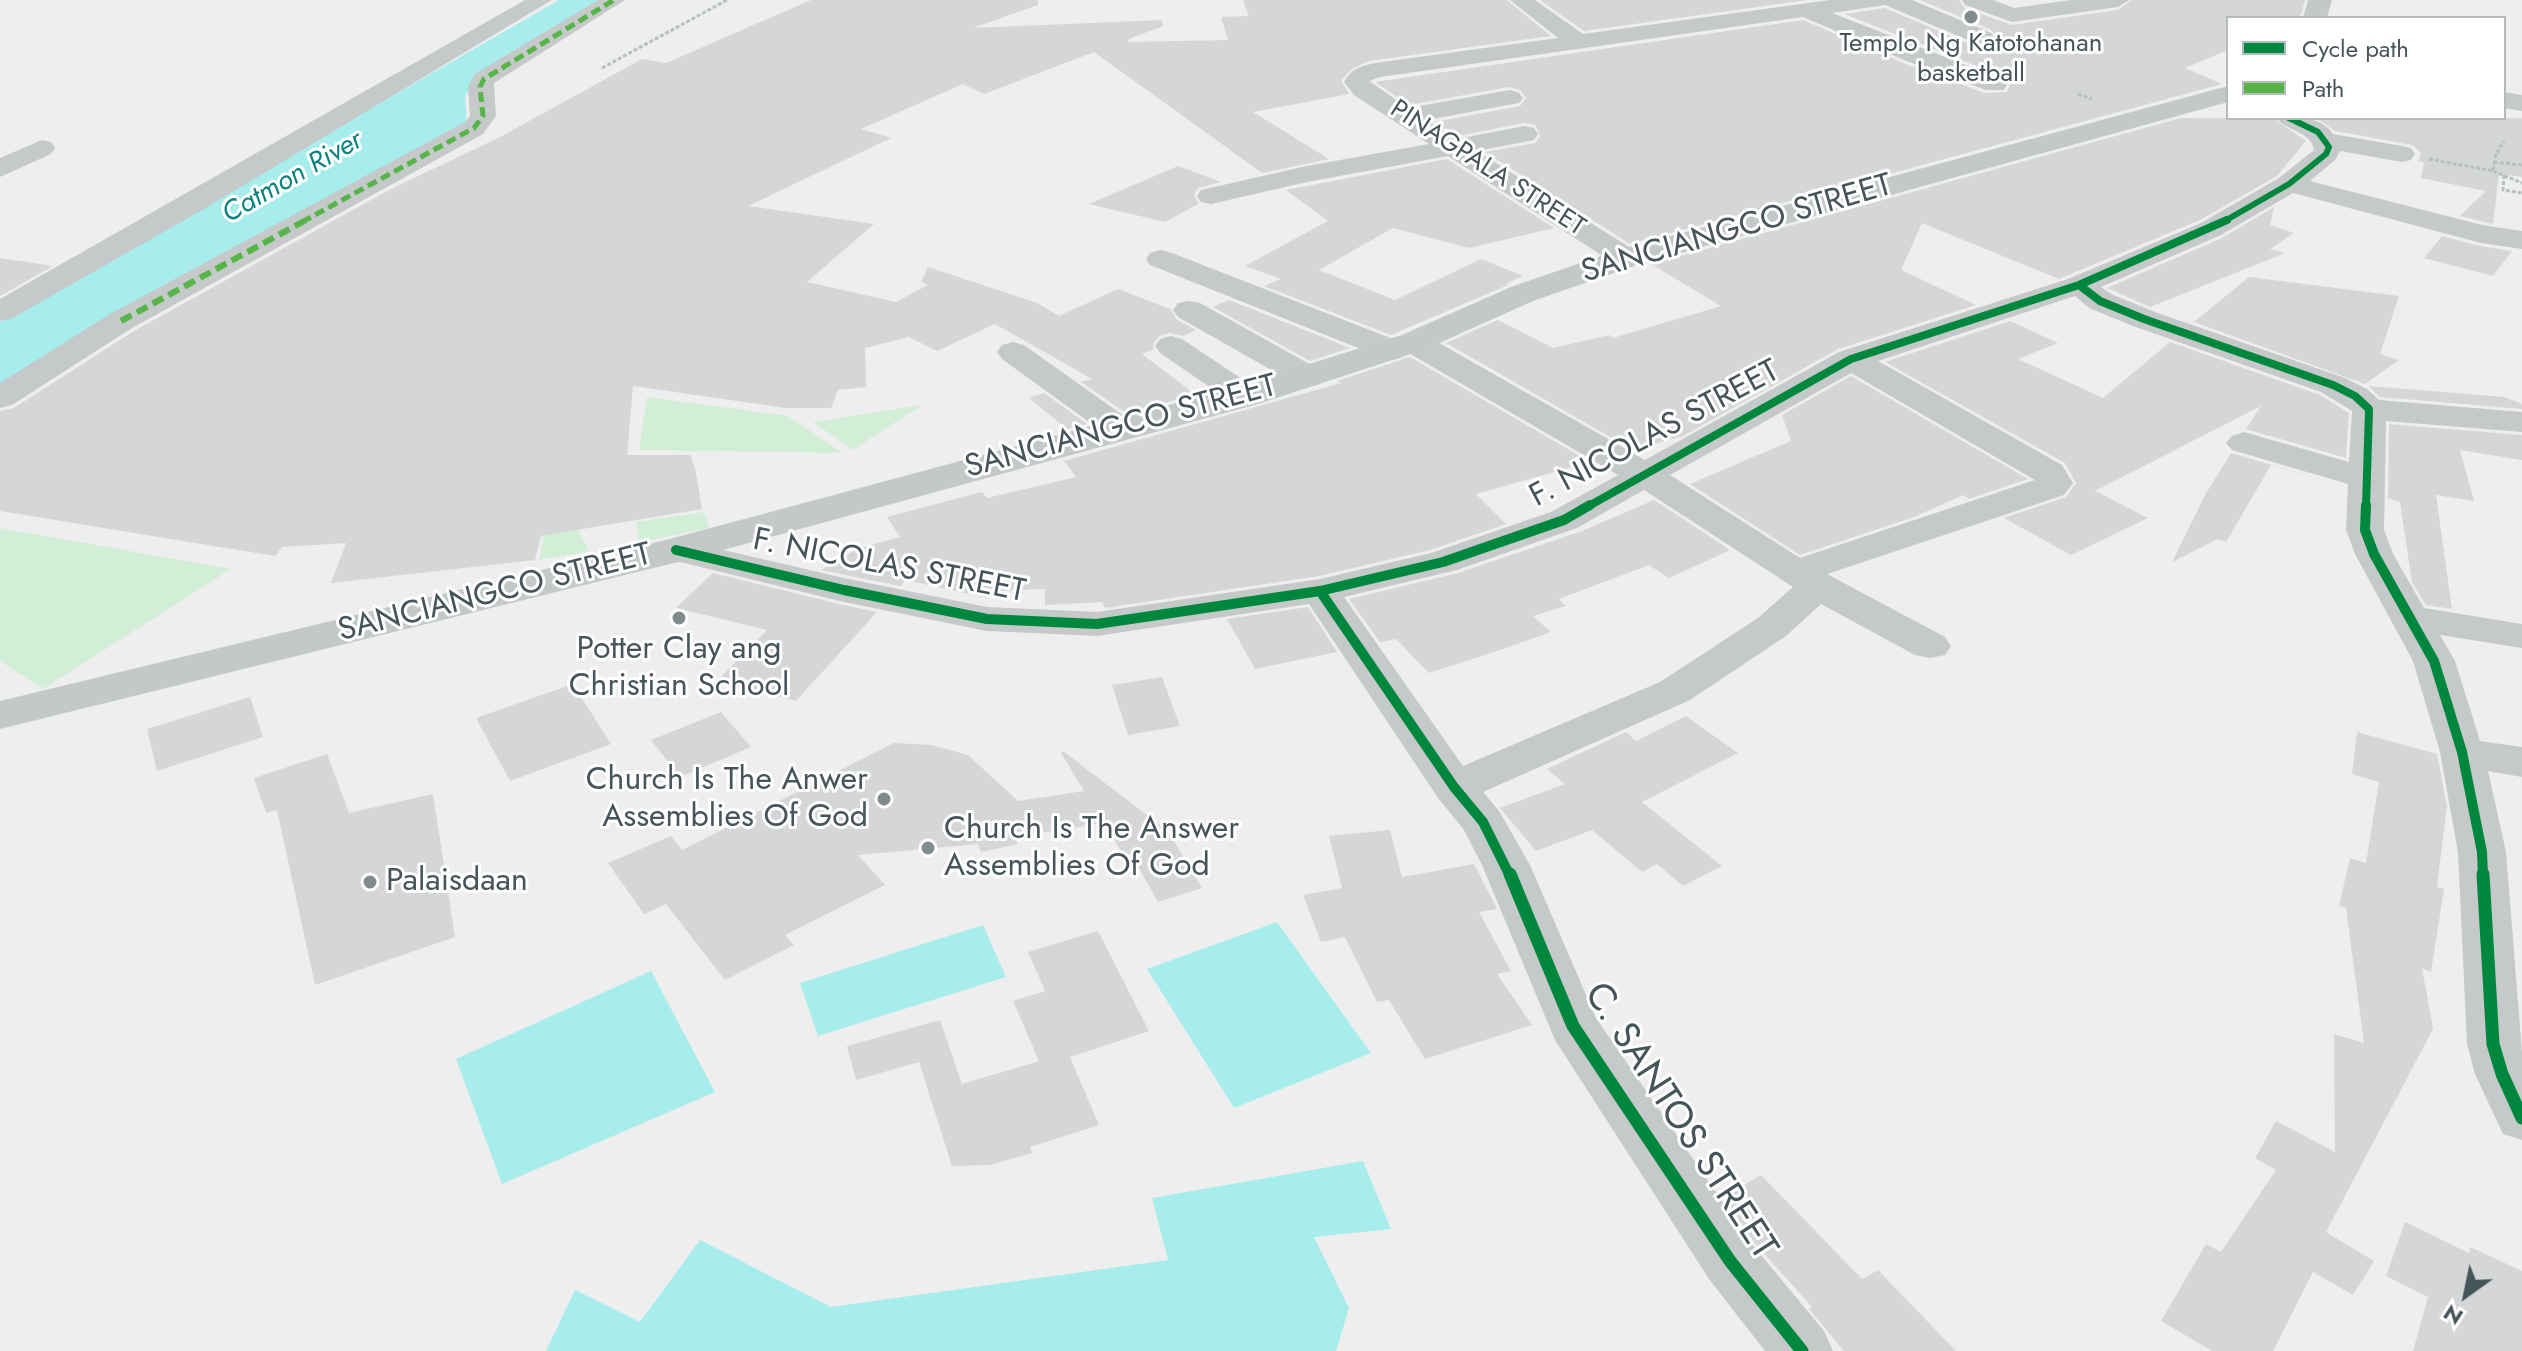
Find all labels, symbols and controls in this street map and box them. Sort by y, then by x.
marker: Templo Ng Katotohanan basketball [1962,8,1980,26]
legend [2226,16,2506,120]
place label: Templo Ng Katotohanan basketball [1840,29,2102,90]
text: Cycle path [2302,31,2409,66]
text: Path [2302,71,2344,106]
street label: PINAGPALA STREET [1384,94,1590,244]
water label: Catmon River [217,124,369,232]
street label: SANCIANGCO STREET [1577,167,1897,293]
street label: F. NICOLAS STREET [1524,353,1786,517]
street label: SANCIANGCO STREET [961,368,1281,488]
street label: F. NICOLAS STREET [749,522,1029,612]
street label: SANCIANGCO STREET [335,537,655,651]
marker: Potter Clay ang Christian School [670,609,688,627]
place label: Potter Clay ang Christian School [569,631,789,706]
place label: Church Is The Anwer Assemblies Of God [586,762,868,837]
marker: Church Is The Anwer Assemblies Of God [875,790,893,808]
place label: Church Is The Answer Assemblies Of God [944,811,1239,886]
marker: Church Is The Answer Assemblies Of God [919,839,937,857]
place label: Palaisdaan [386,863,528,901]
marker: Palaisdaan [361,873,379,891]
street label: C. SANTOS STREET [1572,975,1786,1269]
north arrow [2426,1255,2506,1335]
text: N [2437,1297,2469,1333]

